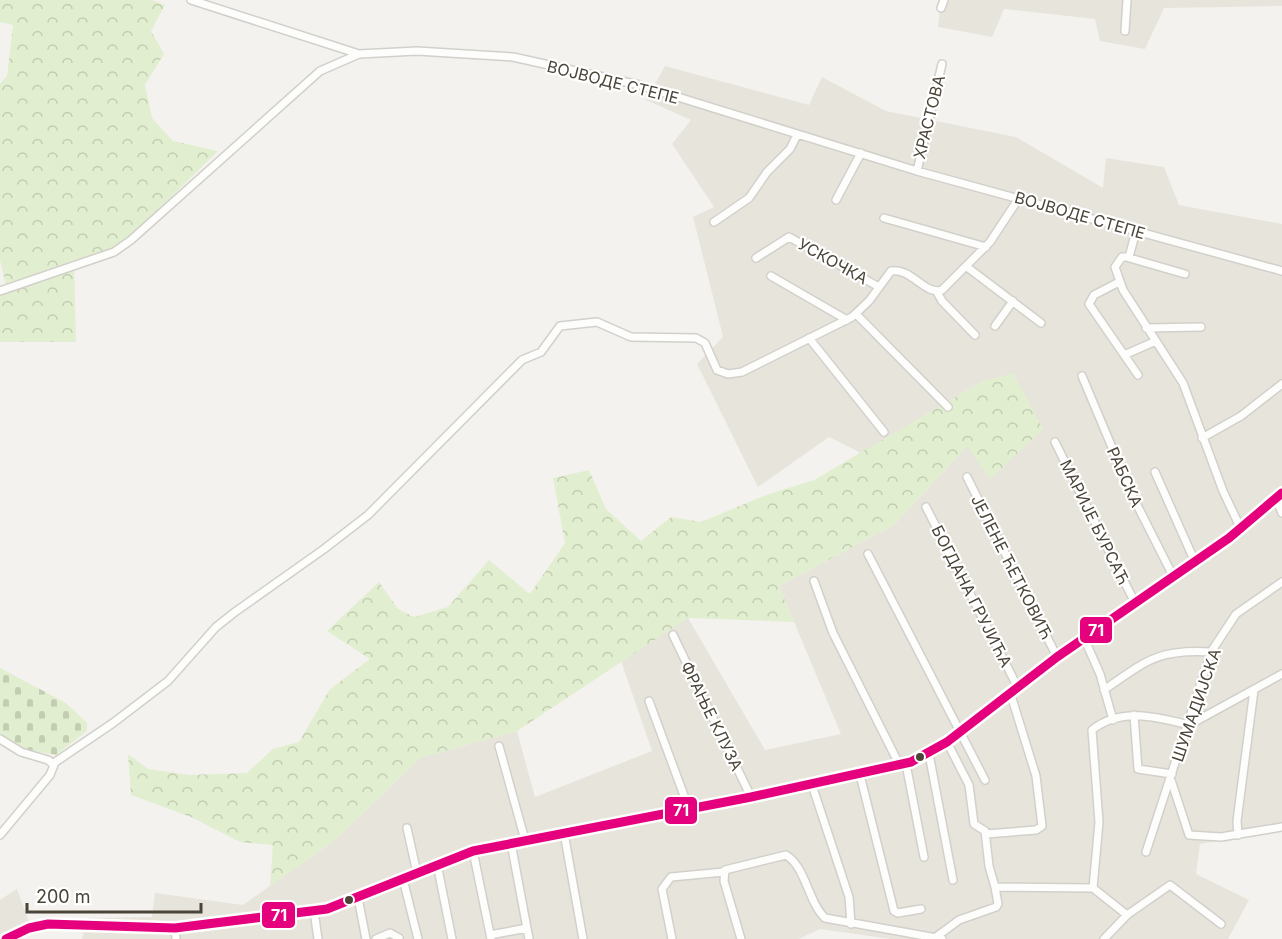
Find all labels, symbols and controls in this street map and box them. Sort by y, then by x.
street label: ВОЈВОДЕ СТЕПЕ [545,56,681,108]
street label: ХРАСТОВА [909,73,949,161]
street label: ВОЈВОДЕ СТЕПЕ [1012,187,1148,243]
street label: УСКОЧКА [795,234,871,288]
street label: РАБСКА [1103,444,1147,510]
street label: МАРИЈЕ БУРСАЋ [1056,456,1134,588]
street label: ЈЕЛЕНЕ ЋЕТКОВИЋ [967,491,1057,643]
street label: БОГДАНА ГРУЈИЋА [928,522,1016,670]
line badge: 71 [1079,616,1113,644]
text: 71 [1088,620,1104,640]
street label: ШУМАДИЈСКА [1167,646,1225,764]
street label: ФРАЊЕ КЛУЗА [677,658,747,774]
unlabelled marker [914,751,926,763]
line badge: 71 [664,796,698,825]
text: 71 [673,800,689,820]
scale bar [27,876,201,914]
text: 200 m [36,886,91,907]
unlabelled marker [343,894,355,906]
line badge: 71 [261,901,296,929]
text: 71 [271,905,287,925]

